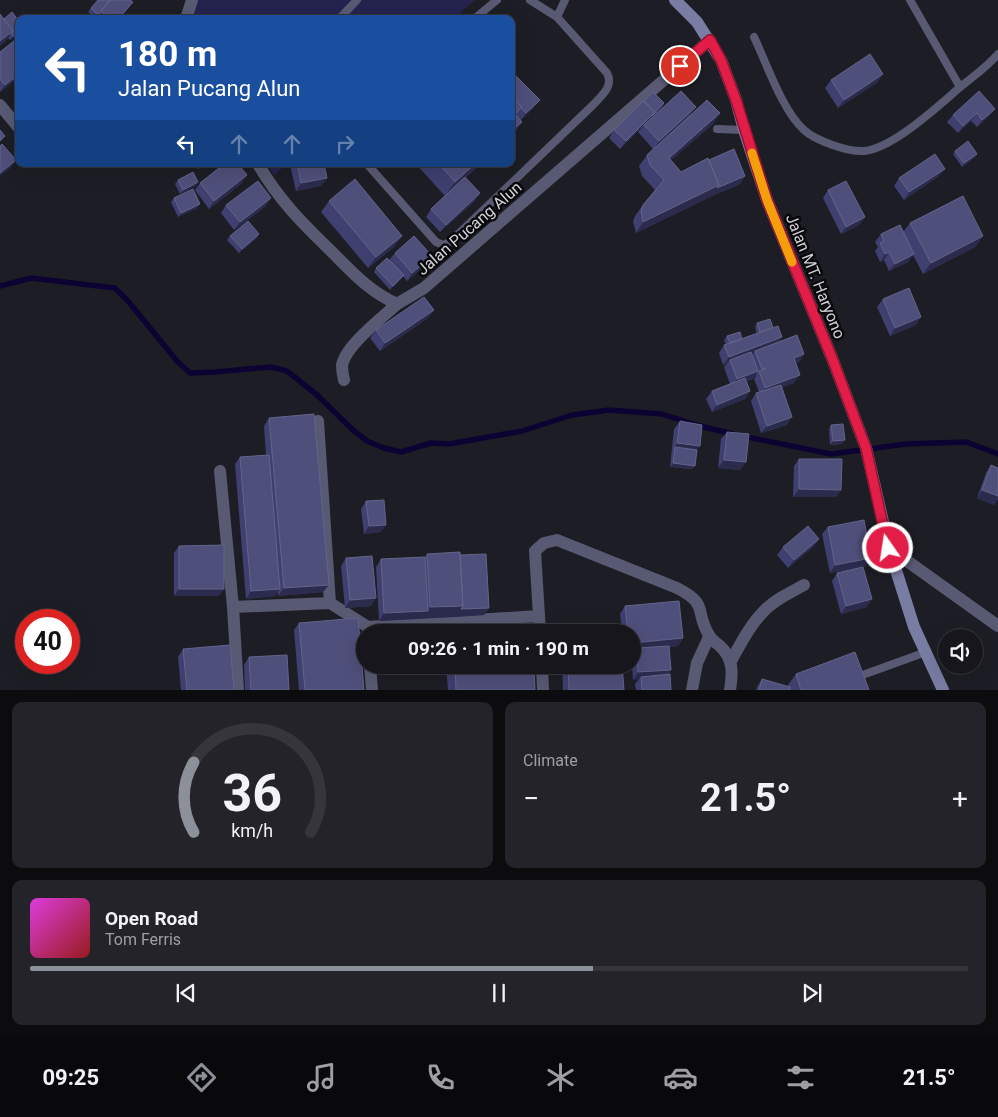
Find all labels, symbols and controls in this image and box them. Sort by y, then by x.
text: 180 m [118,34,217,75]
icon: left [35,35,100,100]
pin [659,45,701,87]
icon: arrive [666,52,694,80]
text: Jalan Pucang Alun [118,76,300,101]
icon: left [172,130,200,158]
icon: ahead [225,130,253,158]
icon: ahead [278,130,306,158]
icon: right [331,130,359,158]
street label: Jalan Pucang Alun [413,178,526,279]
street label: Jalan MT. Haryono [782,211,849,341]
position arrow [861,521,913,573]
speed limit sign: 40 [15,609,80,674]
map controls [938,629,983,674]
button: sound [938,629,983,674]
text: 09:26 · 1 min · 190 m [408,637,589,660]
text: Climate [523,751,578,770]
text: 36 [223,763,282,824]
text: 21.5° [700,776,791,820]
text: − [523,782,539,815]
text: + [952,782,968,815]
text: km/h [232,820,273,841]
text: Open Road [105,907,198,930]
text: Tom Ferris [105,930,181,949]
icon: previous [172,979,200,1007]
icon: pause [485,979,513,1007]
icon: next [798,979,826,1007]
icon: directions [184,1060,219,1095]
icon: music [304,1060,339,1095]
icon: phone [423,1060,458,1095]
icon: climate [543,1060,578,1095]
icon: car [663,1060,698,1095]
icon: filters [783,1060,818,1095]
text: 09:25 [42,1065,99,1090]
text: 21.5° [903,1065,955,1090]

